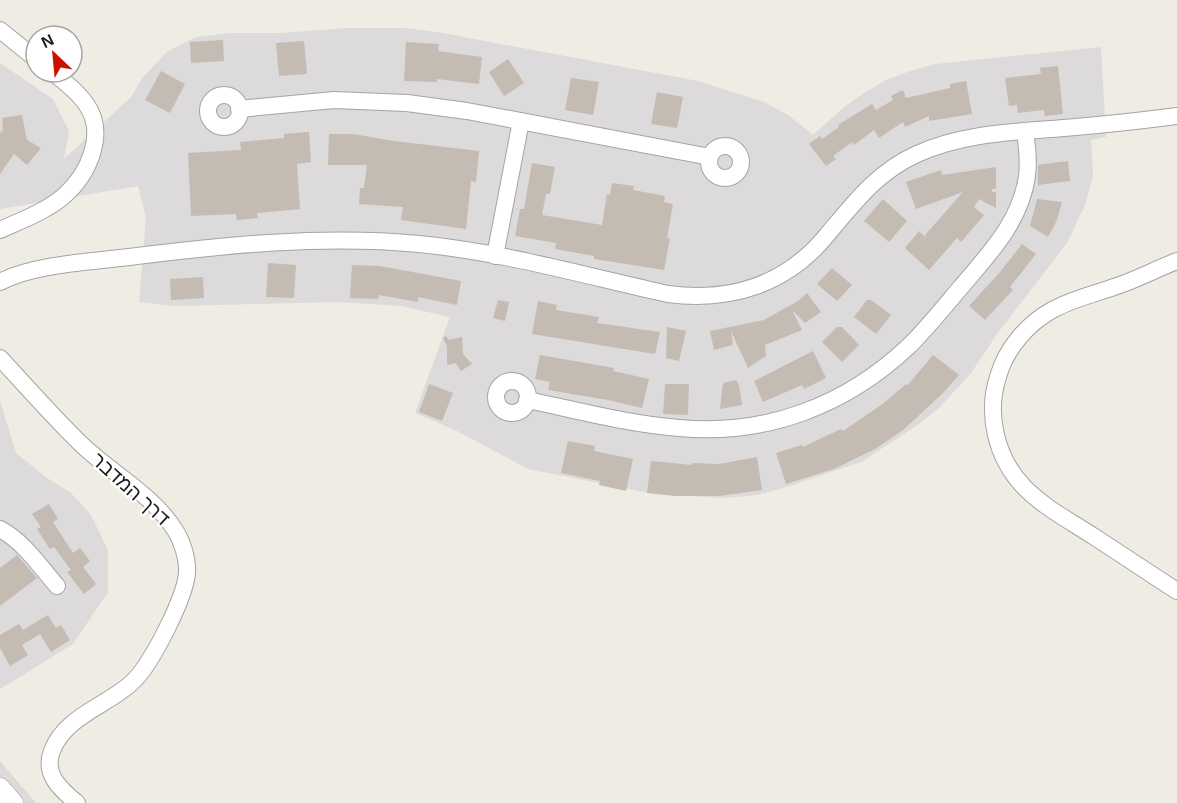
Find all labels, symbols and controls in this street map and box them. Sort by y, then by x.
north arrow [24,24,84,84]
text: N [39,31,57,51]
street label: דרך המדבר [88,448,174,530]

